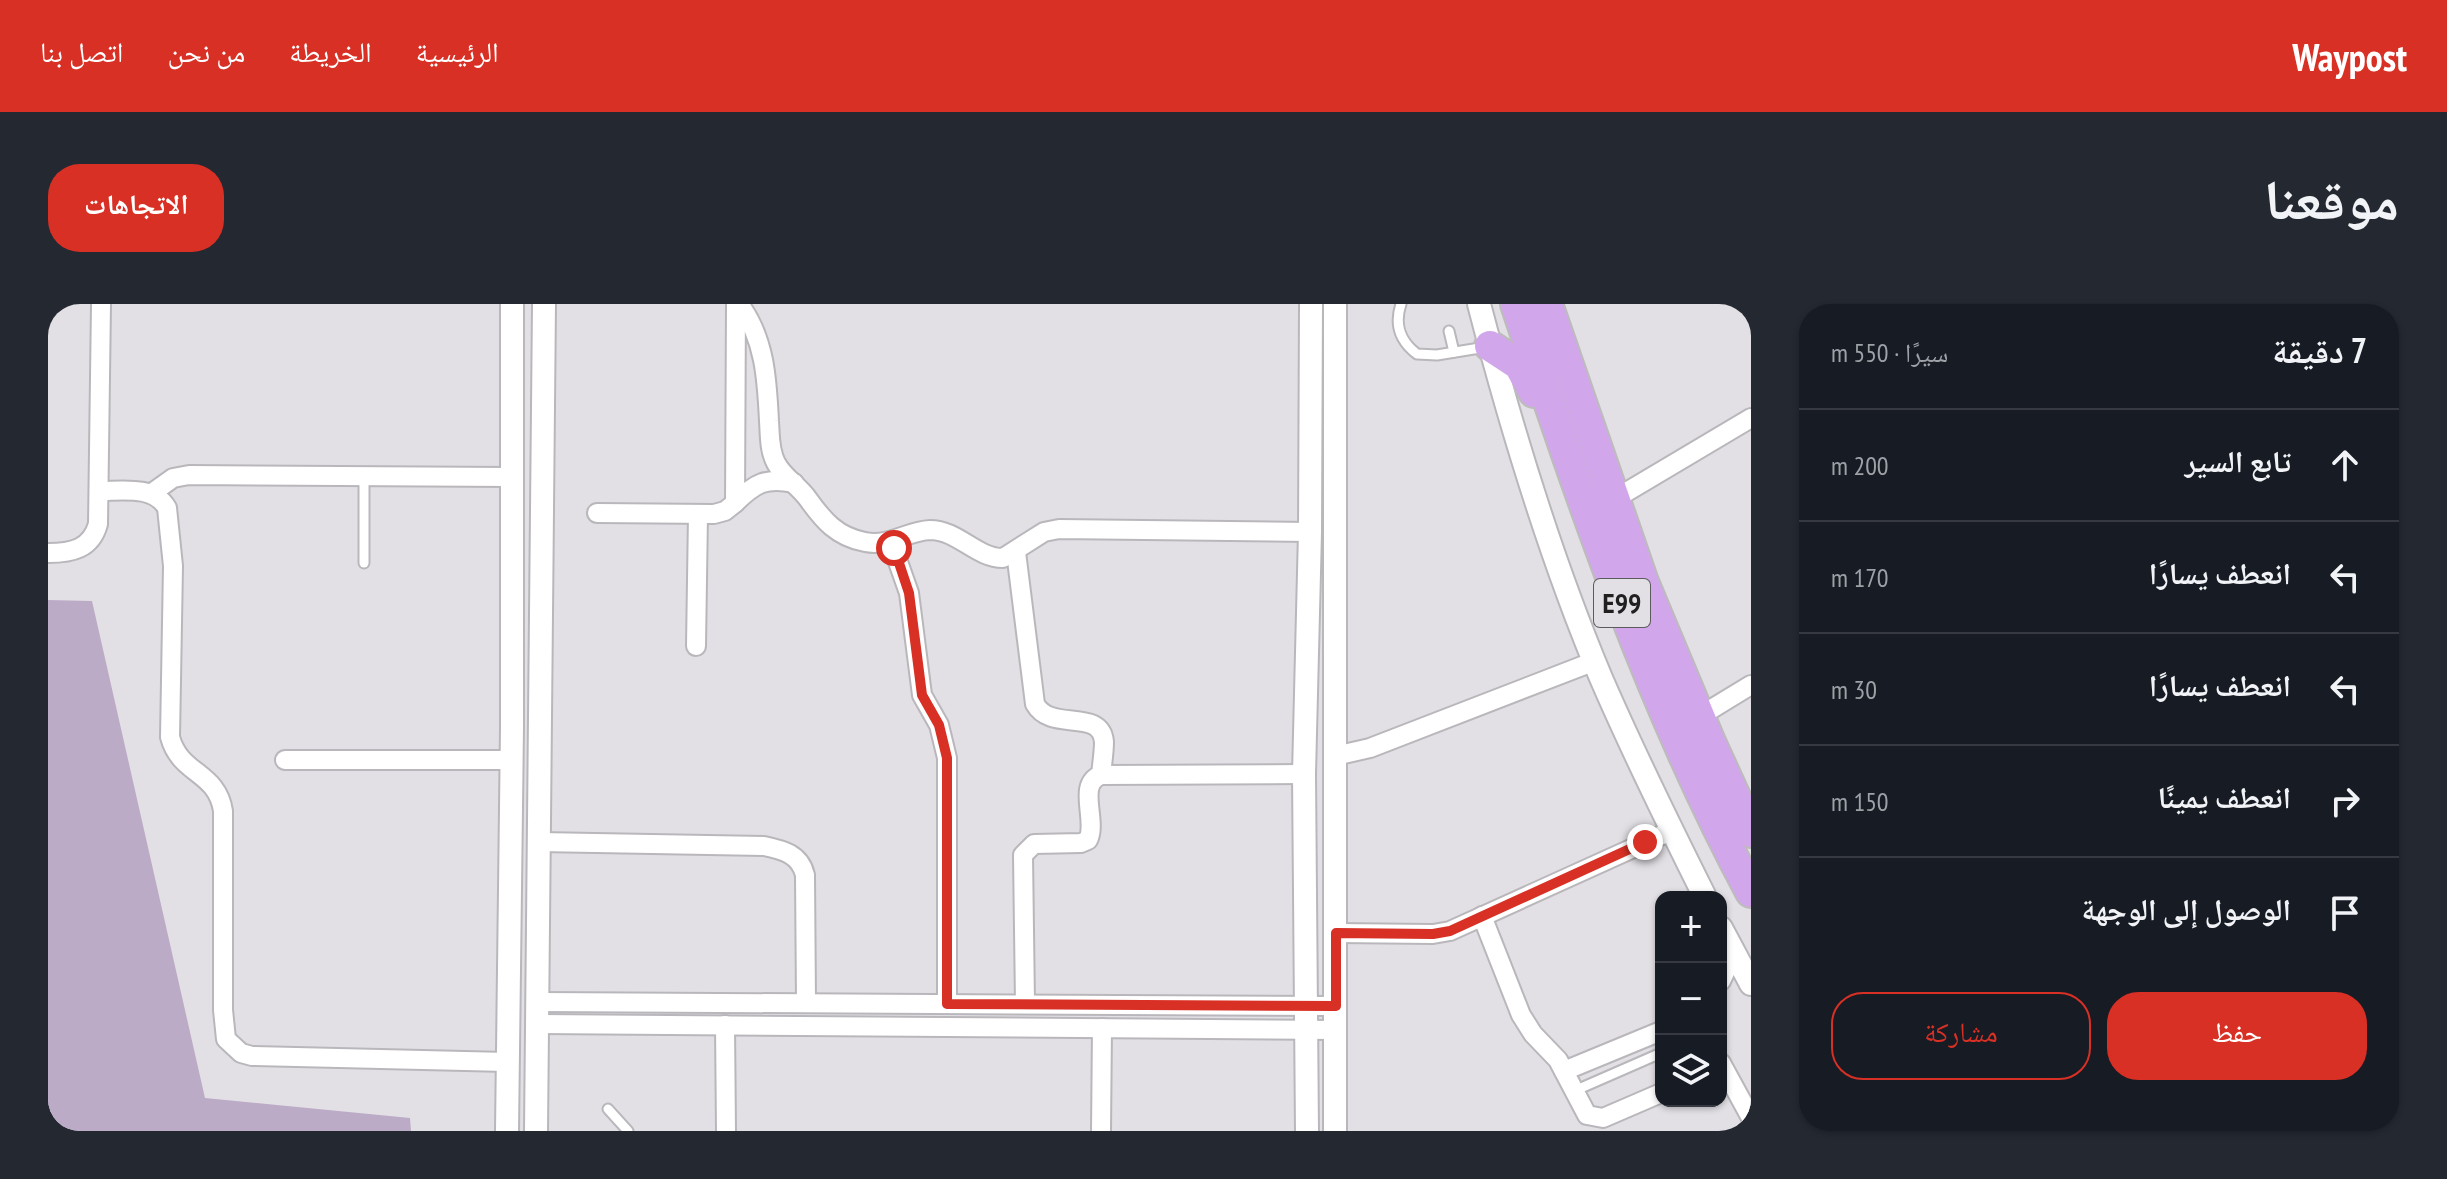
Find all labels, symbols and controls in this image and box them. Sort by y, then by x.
text: Waypost [2292,32,2407,81]
text: اتصل بنا [40,33,124,70]
text: من نحن [168,33,245,70]
text: الخريطة [289,33,372,70]
text: الرئيسية [416,33,499,70]
text: موقعنا [2264,163,2399,235]
button: الاتجاهات [48,164,224,252]
text: 7 دقيقة [2272,328,2367,372]
text: سيرًا · 550 m [1831,336,1948,369]
text: تابع السير [2185,441,2291,480]
icon: ahead [2323,443,2367,487]
text: 200 m [1831,449,1889,482]
route start [876,530,912,566]
text: انعطف يسارًا [2149,553,2291,592]
icon: left [2323,555,2367,599]
text: 170 m [1831,561,1889,594]
road number: E99 [1594,579,1650,627]
text: انعطف يسارًا [2149,665,2291,704]
icon: left [2323,667,2367,711]
text: 30 m [1831,673,1877,706]
text: انعطف يمينًا [2158,777,2291,816]
icon: right [2323,779,2367,823]
text: 150 m [1831,785,1889,818]
route end [1627,824,1663,860]
text: الوصول إلى الوجهة [2081,889,2291,928]
map controls [1655,891,1727,1107]
button: + [1655,891,1727,963]
icon: arrive [2323,891,2367,935]
button: − [1655,963,1727,1035]
button: مشاركة [1831,992,2091,1080]
button: حفظ [2107,992,2367,1080]
button: layers [1655,1035,1727,1107]

